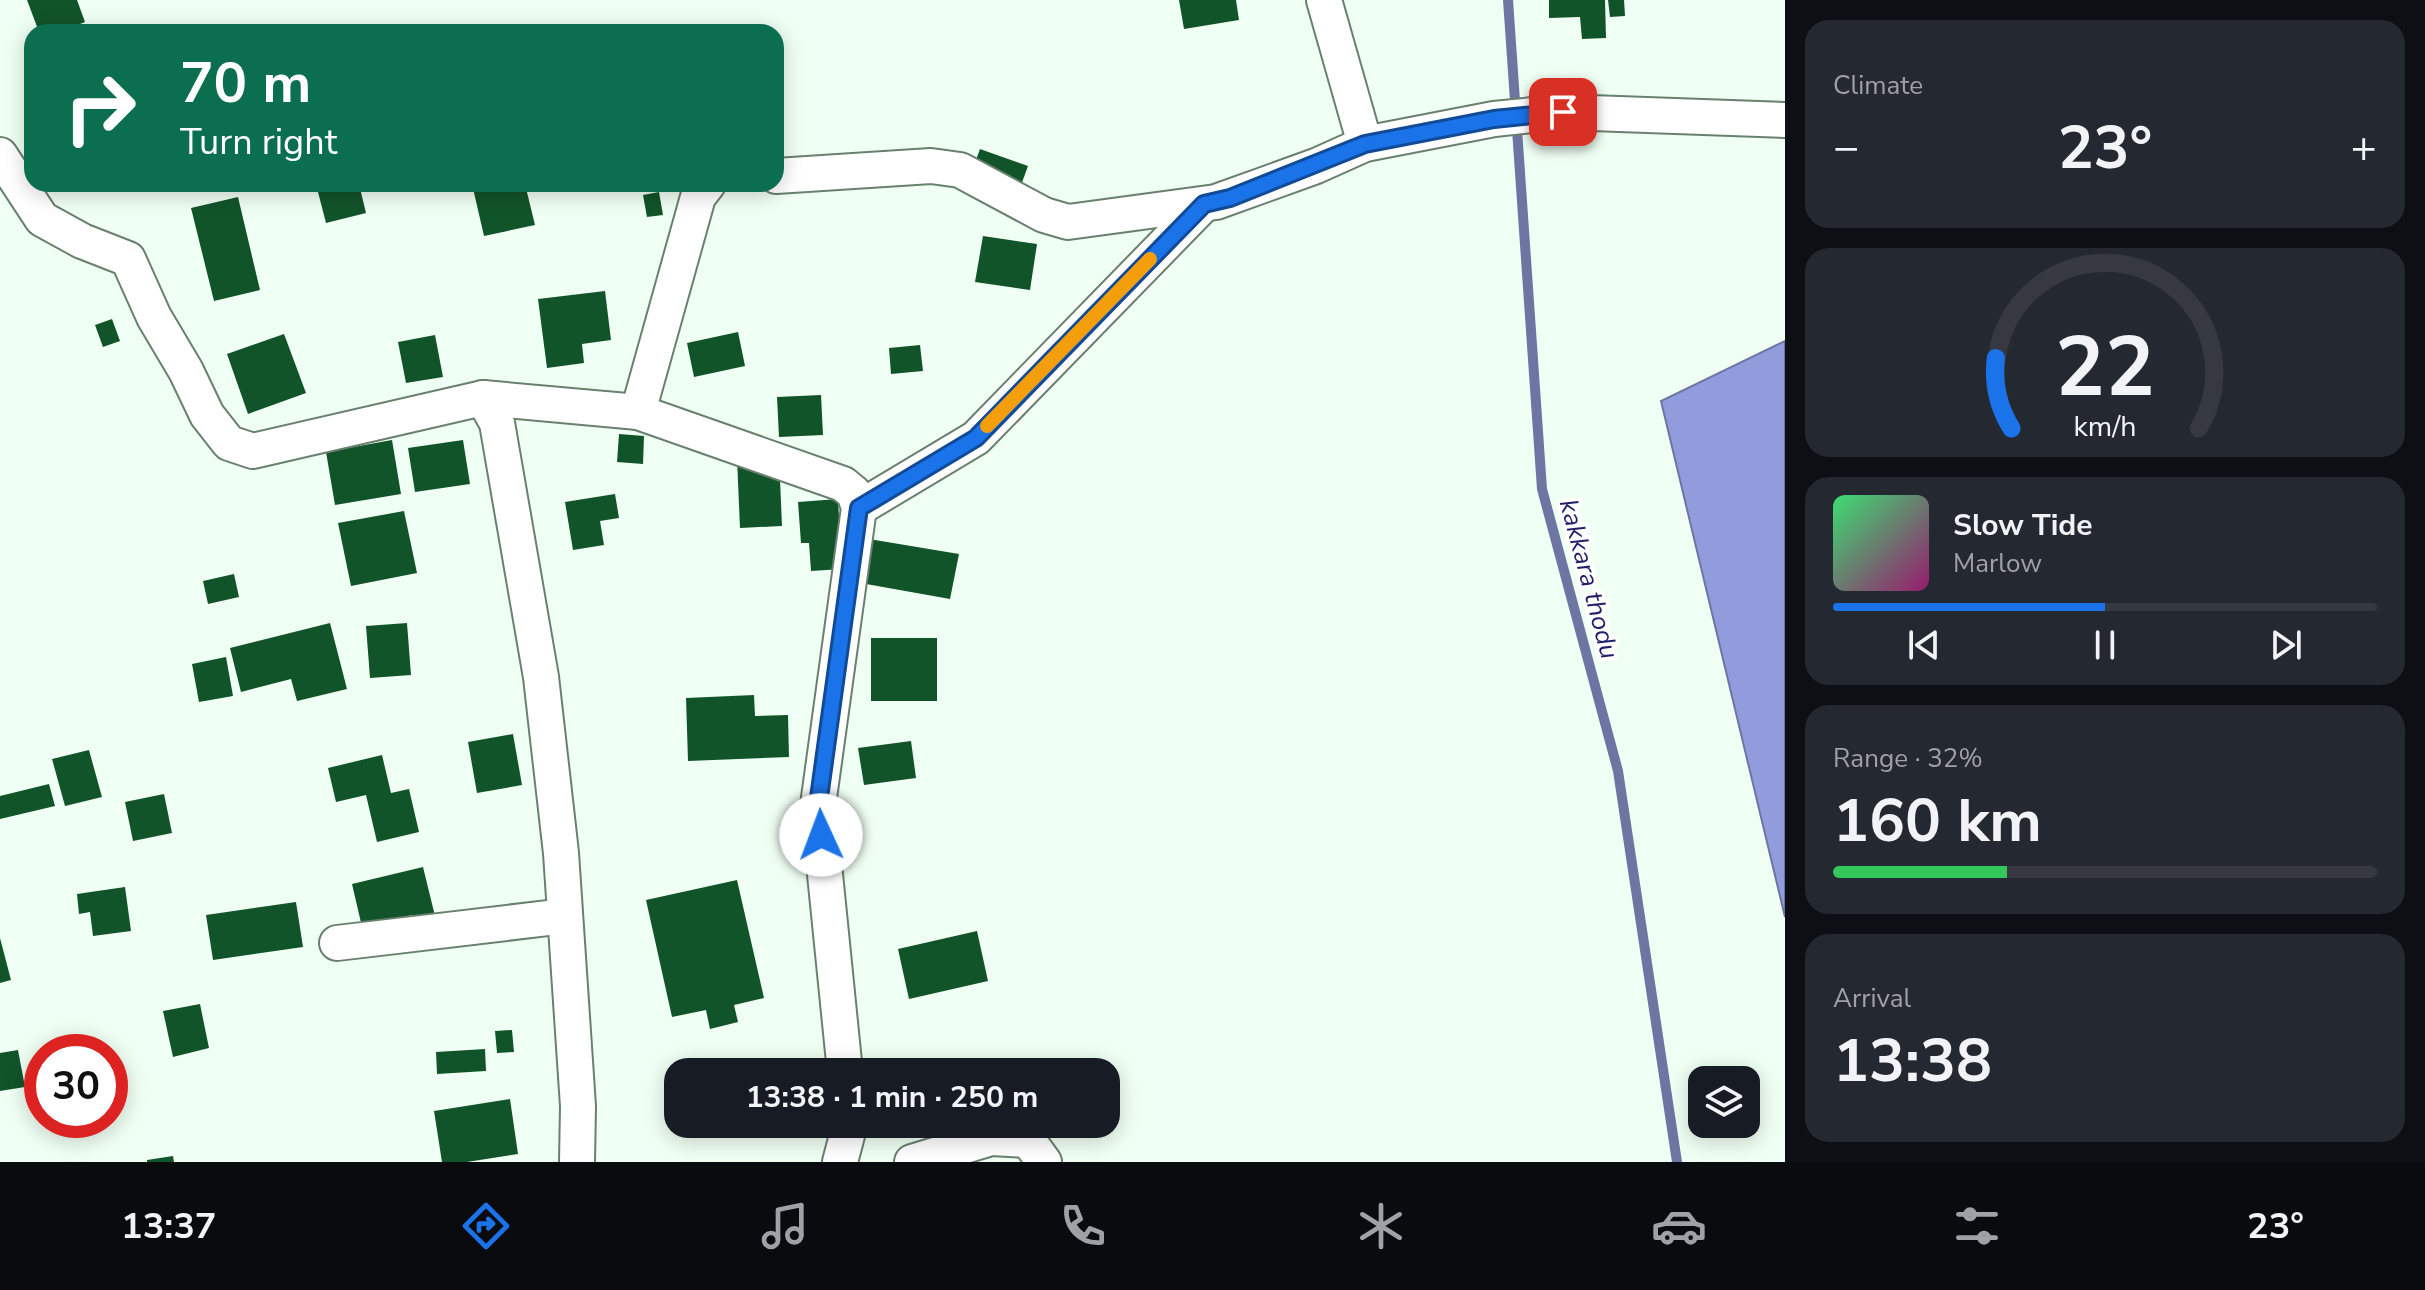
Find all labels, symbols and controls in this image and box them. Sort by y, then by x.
text: 70 m [180,45,311,122]
icon: right [48,56,152,160]
text: Climate [1833,68,1923,103]
pin [1529,78,1597,146]
icon: arrive [1541,90,1585,134]
text: 23° [2058,107,2152,189]
text: Turn right [180,118,337,167]
text: − [1833,118,1859,178]
text: + [2351,118,2377,178]
text: 22 [2055,310,2155,423]
text: km/h [2074,407,2136,446]
water label: kakkara thodu [1551,495,1627,663]
text: Slow Tide [1953,505,2093,546]
text: Marlow [1953,546,2042,581]
icon: previous [1902,623,1946,667]
icon: pause [2083,623,2127,667]
icon: next [2264,623,2308,667]
text: Range · 32% [1833,741,1983,776]
text: 160 km [1833,780,2042,862]
position arrow [779,793,863,877]
text: Arrival [1833,981,1911,1016]
text: 13:38 [1833,1020,1992,1102]
speed limit sign: 30 [24,1034,128,1138]
map controls [1688,1066,1760,1138]
button: layers [1688,1066,1760,1138]
text: 13:38 · 1 min · 250 m [746,1077,1038,1118]
icon: directions [458,1198,514,1254]
icon: music [757,1198,813,1254]
icon: phone [1055,1198,1111,1254]
icon: climate [1353,1198,1409,1254]
icon: car [1651,1198,1707,1254]
icon: filters [1949,1198,2005,1254]
text: 13:37 [121,1202,216,1251]
text: 23° [2247,1202,2304,1251]

